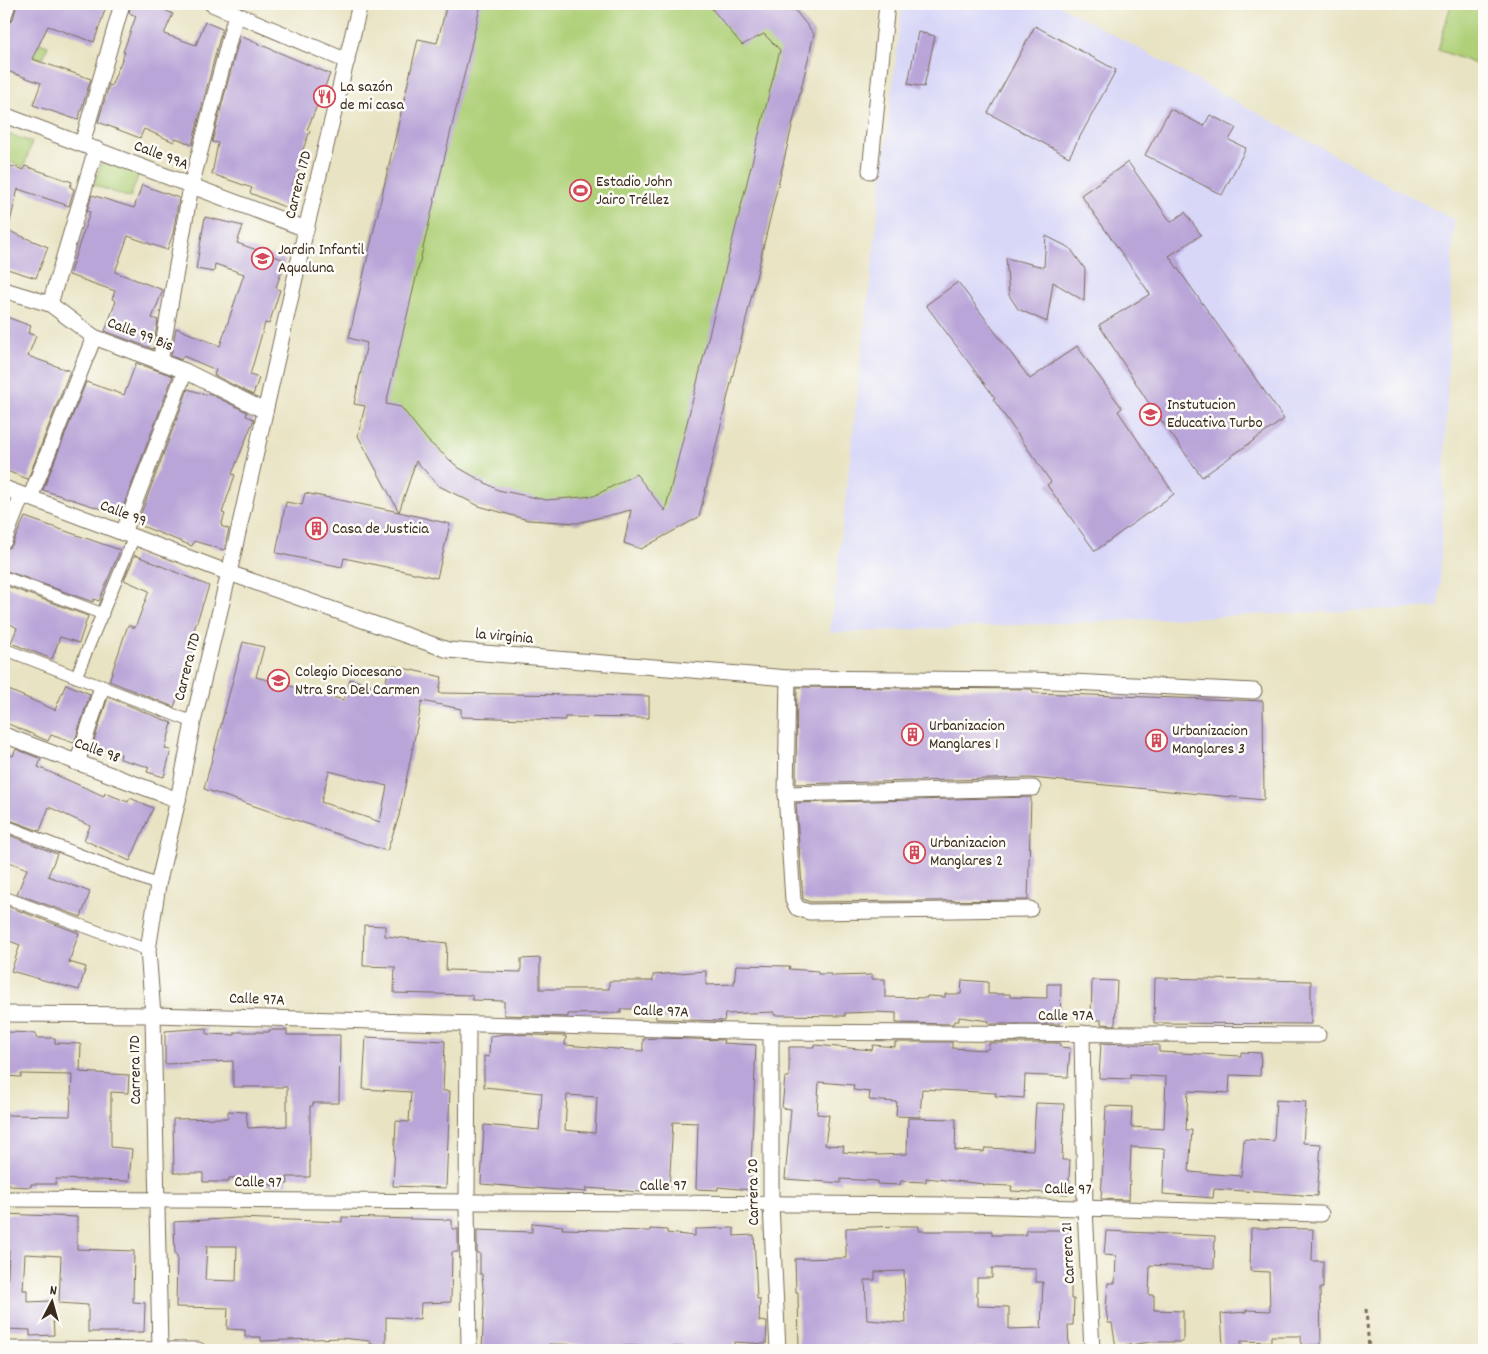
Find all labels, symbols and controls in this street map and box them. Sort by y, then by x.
place label: La sazón de mi casa [340,76,404,117]
restaurant icon: La sazón de mi casa [312,84,336,108]
street label: Calle 99A [130,135,192,177]
street label: Carrera 17D [279,149,319,221]
place label: Estadio John Jairo Tréllez [596,171,672,212]
sports icon: Estadio John Jairo Tréllez [568,179,592,203]
place label: Jardin Infantil Aqualuna [278,239,364,280]
school or university icon: Jardin Infantil Aqualuna [250,247,274,271]
street label: Calle 99 Bis [104,312,177,358]
place label: Instutucion Educativa Turbo [1167,394,1263,435]
school or university icon: Instutucion Educativa Turbo [1139,402,1163,426]
street label: Calle 99 [96,495,150,533]
building icon: Casa de Justicia [304,517,328,541]
place label: Casa de Justicia [332,518,429,541]
street label: la virginia [474,623,535,651]
street label: Carrera 17D [168,631,208,703]
place label: Colegio Diocesano Ntra Sra Del Carmen [295,661,420,702]
school or university icon: Colegio Diocesano Ntra Sra Del Carmen [267,669,291,693]
place label: Urbanizacion Manglares 1 [929,715,1005,756]
place label: Urbanizacion Manglares 3 [1172,720,1248,761]
building icon: Urbanizacion Manglares 1 [901,723,925,747]
building icon: Urbanizacion Manglares 3 [1144,728,1168,752]
street label: Calle 98 [71,732,123,770]
place label: Urbanizacion Manglares 2 [930,832,1006,873]
building icon: Urbanizacion Manglares 2 [902,840,926,864]
street label: Calle 97A [229,988,286,1012]
street label: Calle 97A [633,1000,690,1024]
street label: Calle 97A [1038,1005,1094,1028]
street label: Carrera 17D [124,1035,148,1105]
street label: Carrera 20 [742,1158,766,1226]
street label: Calle 97 [234,1171,282,1195]
street label: Calle 97 [639,1175,687,1198]
street label: Calle 97 [1044,1178,1092,1202]
street label: Carrera 21 [1056,1221,1082,1285]
north arrow [28,1276,78,1326]
text: N [49,1281,58,1301]

